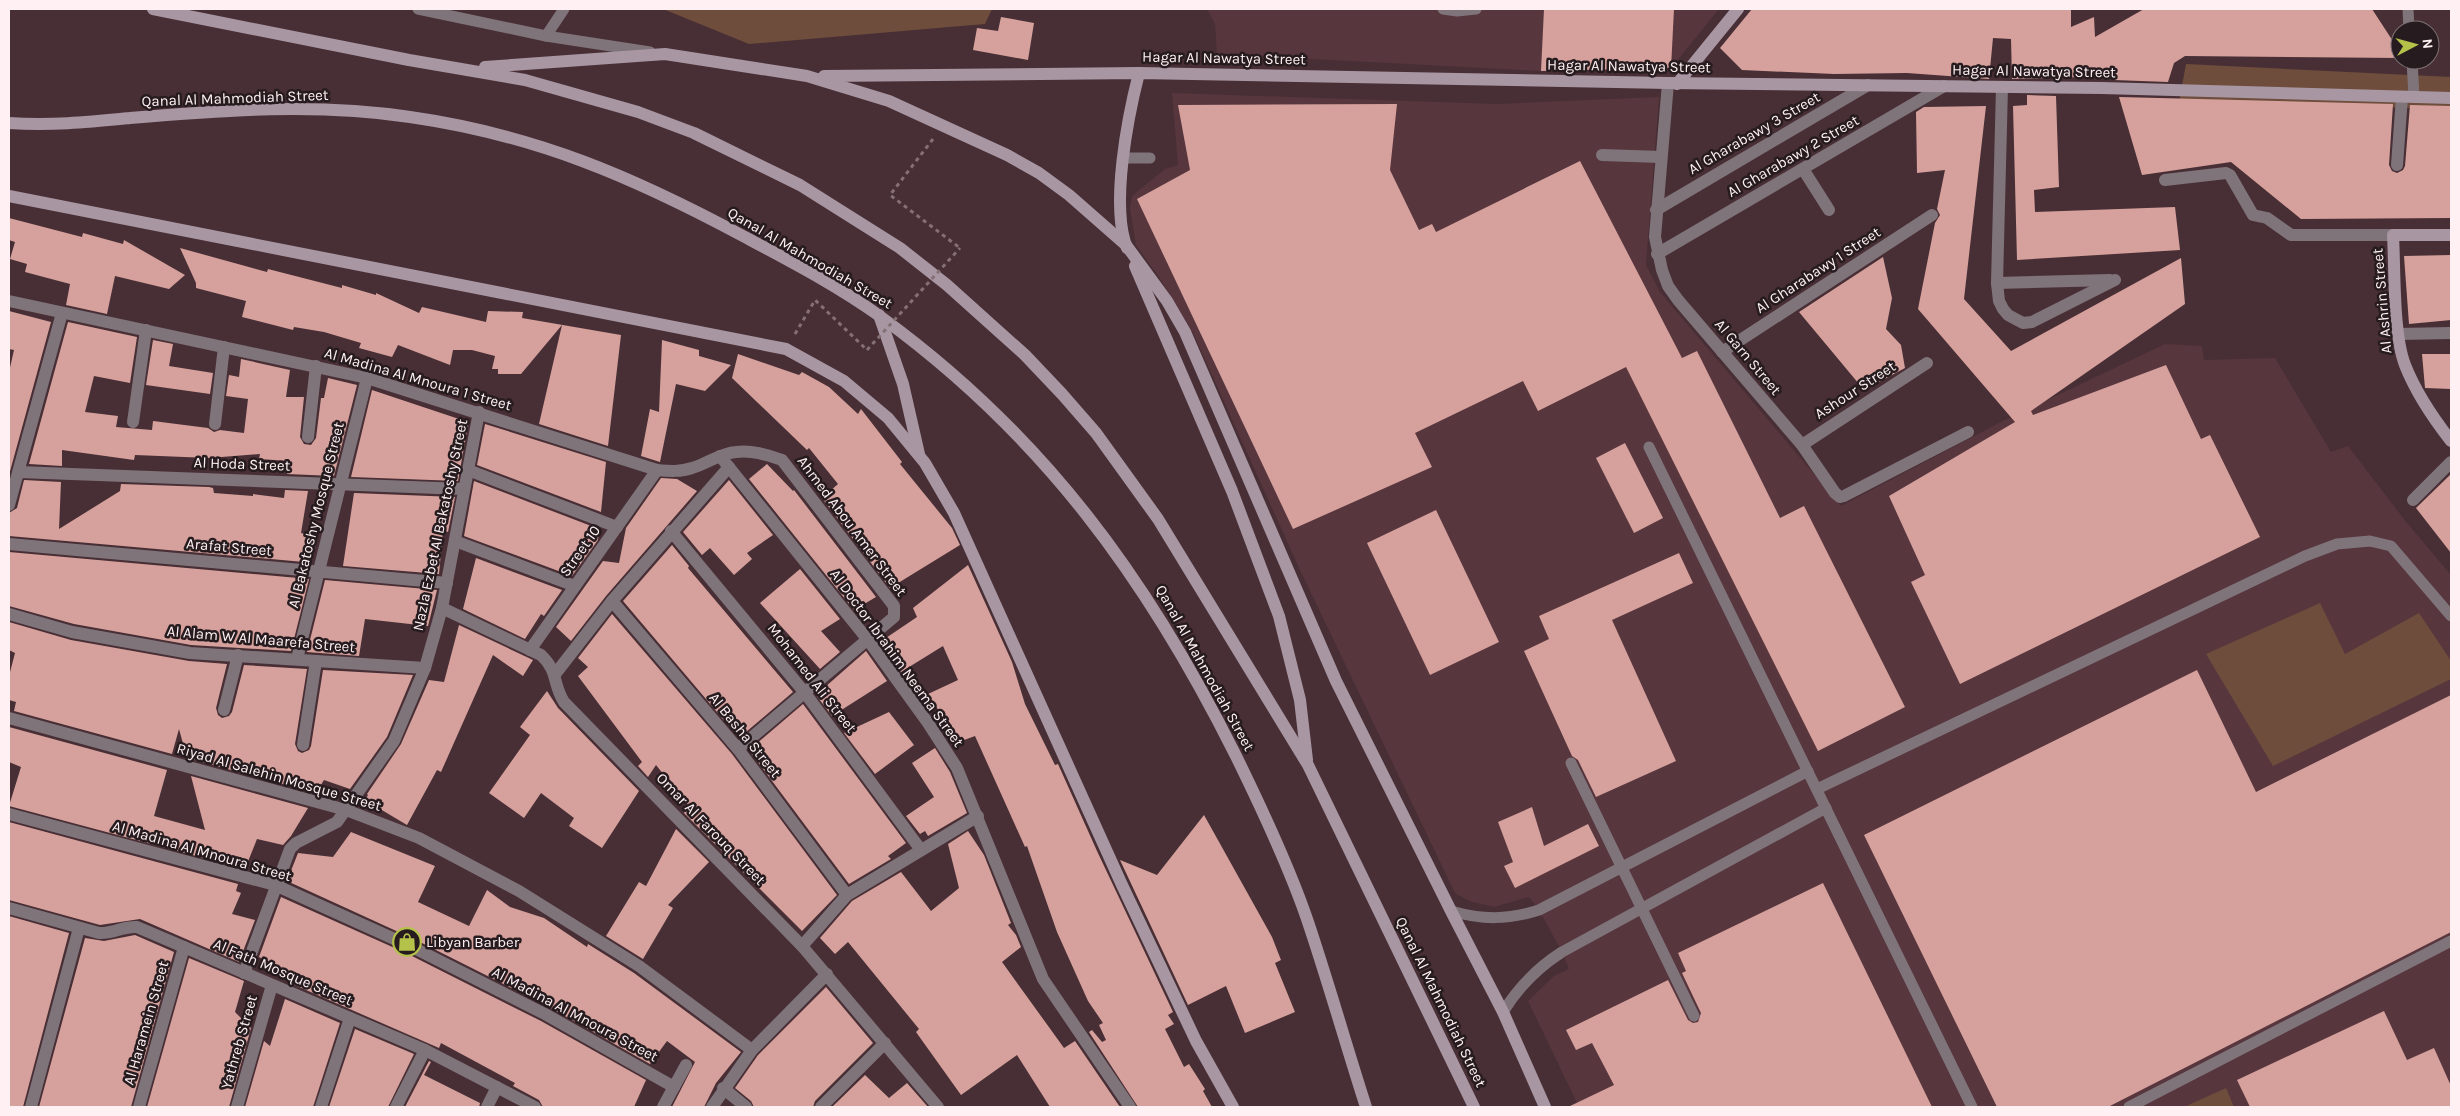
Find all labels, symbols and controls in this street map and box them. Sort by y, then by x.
north arrow [2390,20,2440,70]
text: N [2418,38,2436,50]
street label: Hagar Al Nawatya Street [1142,48,1306,68]
street label: Hagar Al Nawatya Street [1547,56,1711,76]
street label: Hagar Al Nawatya Street [1952,61,2116,81]
street label: Qanal Al Mahmodiah Street [141,86,329,110]
street label: Al Gharabawy 3 Street [1685,88,1823,178]
street label: Al Gharabawy 2 Street [1724,111,1862,201]
street label: Qanal Al Mahmodiah Street [724,203,896,313]
street label: Al Gharabawy 1 Street [1752,223,1884,317]
street label: Al Ashrin Street [2368,247,2396,354]
street label: Al Garn Street [1711,315,1785,399]
street label: Al Madina Al Mnoura 1 Street [322,344,514,414]
street label: Ashour Street [1811,357,1899,423]
street label: Nazla Ezbet Al Bakatoshy Street [409,417,471,633]
street label: Al Bakatoshy Mosque Street [284,420,348,610]
street label: Ahmed Abou Amer Street [793,452,911,600]
street label: Al Hoda Street [193,453,291,475]
street label: Street 10 [556,522,604,580]
street label: Arafat Street [185,534,273,560]
street label: Al Doctor Ibrahim Neema Street [826,565,968,751]
street label: Qanal Al Mahmodiah Street [1152,582,1258,755]
street label: Mohamed Ali Street [764,619,861,737]
street label: Al Alam W Al Maarefa Street [166,622,356,656]
street label: Al Basha Street [705,689,785,781]
street label: Riyad Al Salehin Mosque Street [175,739,384,815]
street label: Omar Al Farouq Street [653,769,770,889]
street label: Al Madina Al Mnoura Street [110,817,294,885]
street label: Qanal Al Mahmodiah Street [1392,914,1490,1090]
shop icon: Libyan Barber [392,927,422,957]
place label: Libyan Barber [426,933,520,951]
street label: Al Fath Mosque Street [211,935,356,1010]
street label: Al Haramein Street [120,958,172,1087]
street label: Al Madina Al Mnoura Street [489,963,661,1066]
street label: Yathreb Street [217,993,261,1091]

